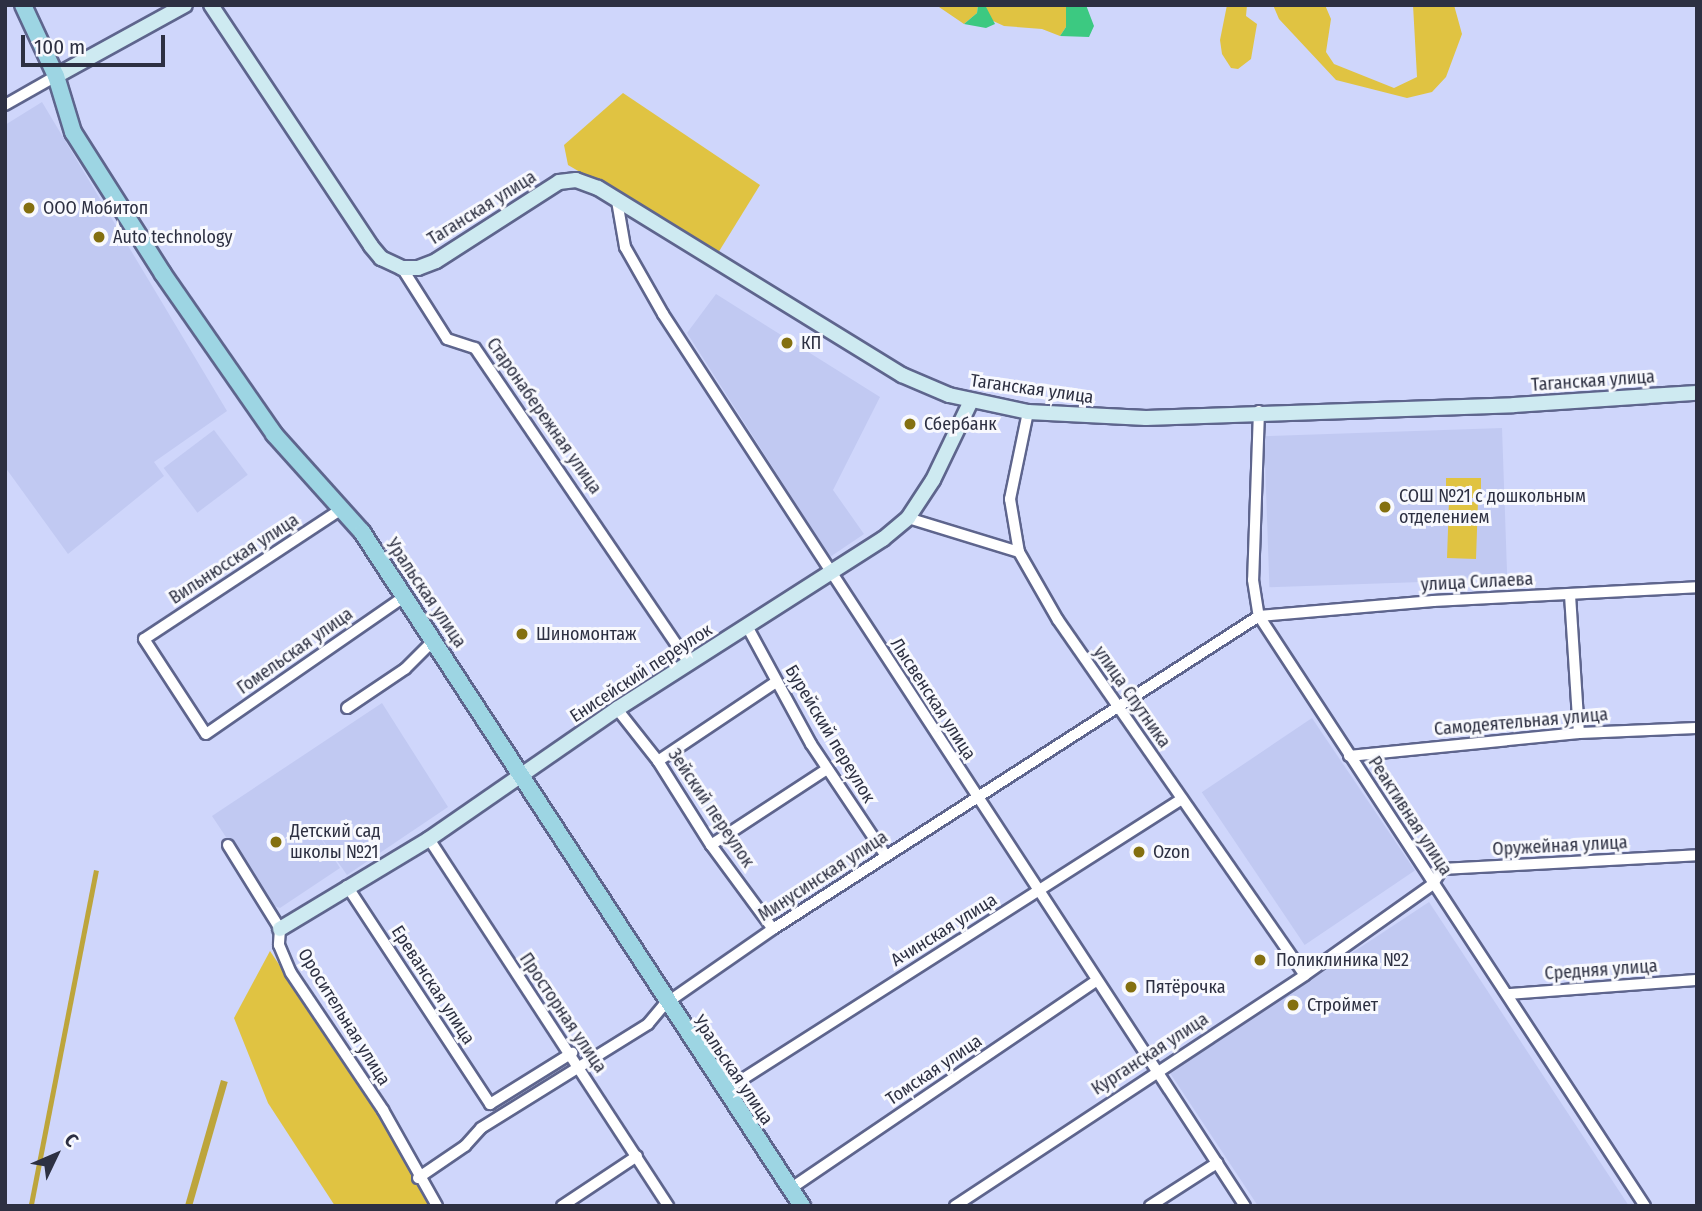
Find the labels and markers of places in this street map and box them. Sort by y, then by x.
place label: ООО Мобитоп [43,197,148,219]
marker: ООО Мобитоп [21,200,37,216]
place label: Auto technology [113,226,232,248]
marker: Auto technology [91,229,107,245]
place label: КП [801,332,821,354]
marker: КП [779,335,795,351]
place label: Сбербанк [924,413,997,435]
marker: Сбербанк [902,416,918,432]
place label: СОШ №21 с дошкольным отделением [1399,486,1586,528]
marker: СОШ №21 с дошкольным отделением [1377,499,1393,515]
place label: Шиномонтаж [536,623,637,645]
marker: Шиномонтаж [514,626,530,642]
place label: Детский сад школы №21 [290,821,380,864]
marker: Детский сад школы №21 [268,834,284,850]
place label: Ozon [1153,841,1190,863]
marker: Ozon [1131,844,1147,860]
place label: Поликлиника №2 [1276,949,1409,971]
marker: Поликлиника №2 [1250,950,1270,970]
place label: Пятёрочка [1145,976,1225,998]
marker: Пятёрочка [1123,979,1139,995]
place label: Строймет [1307,994,1378,1016]
marker: Строймет [1285,997,1301,1013]

